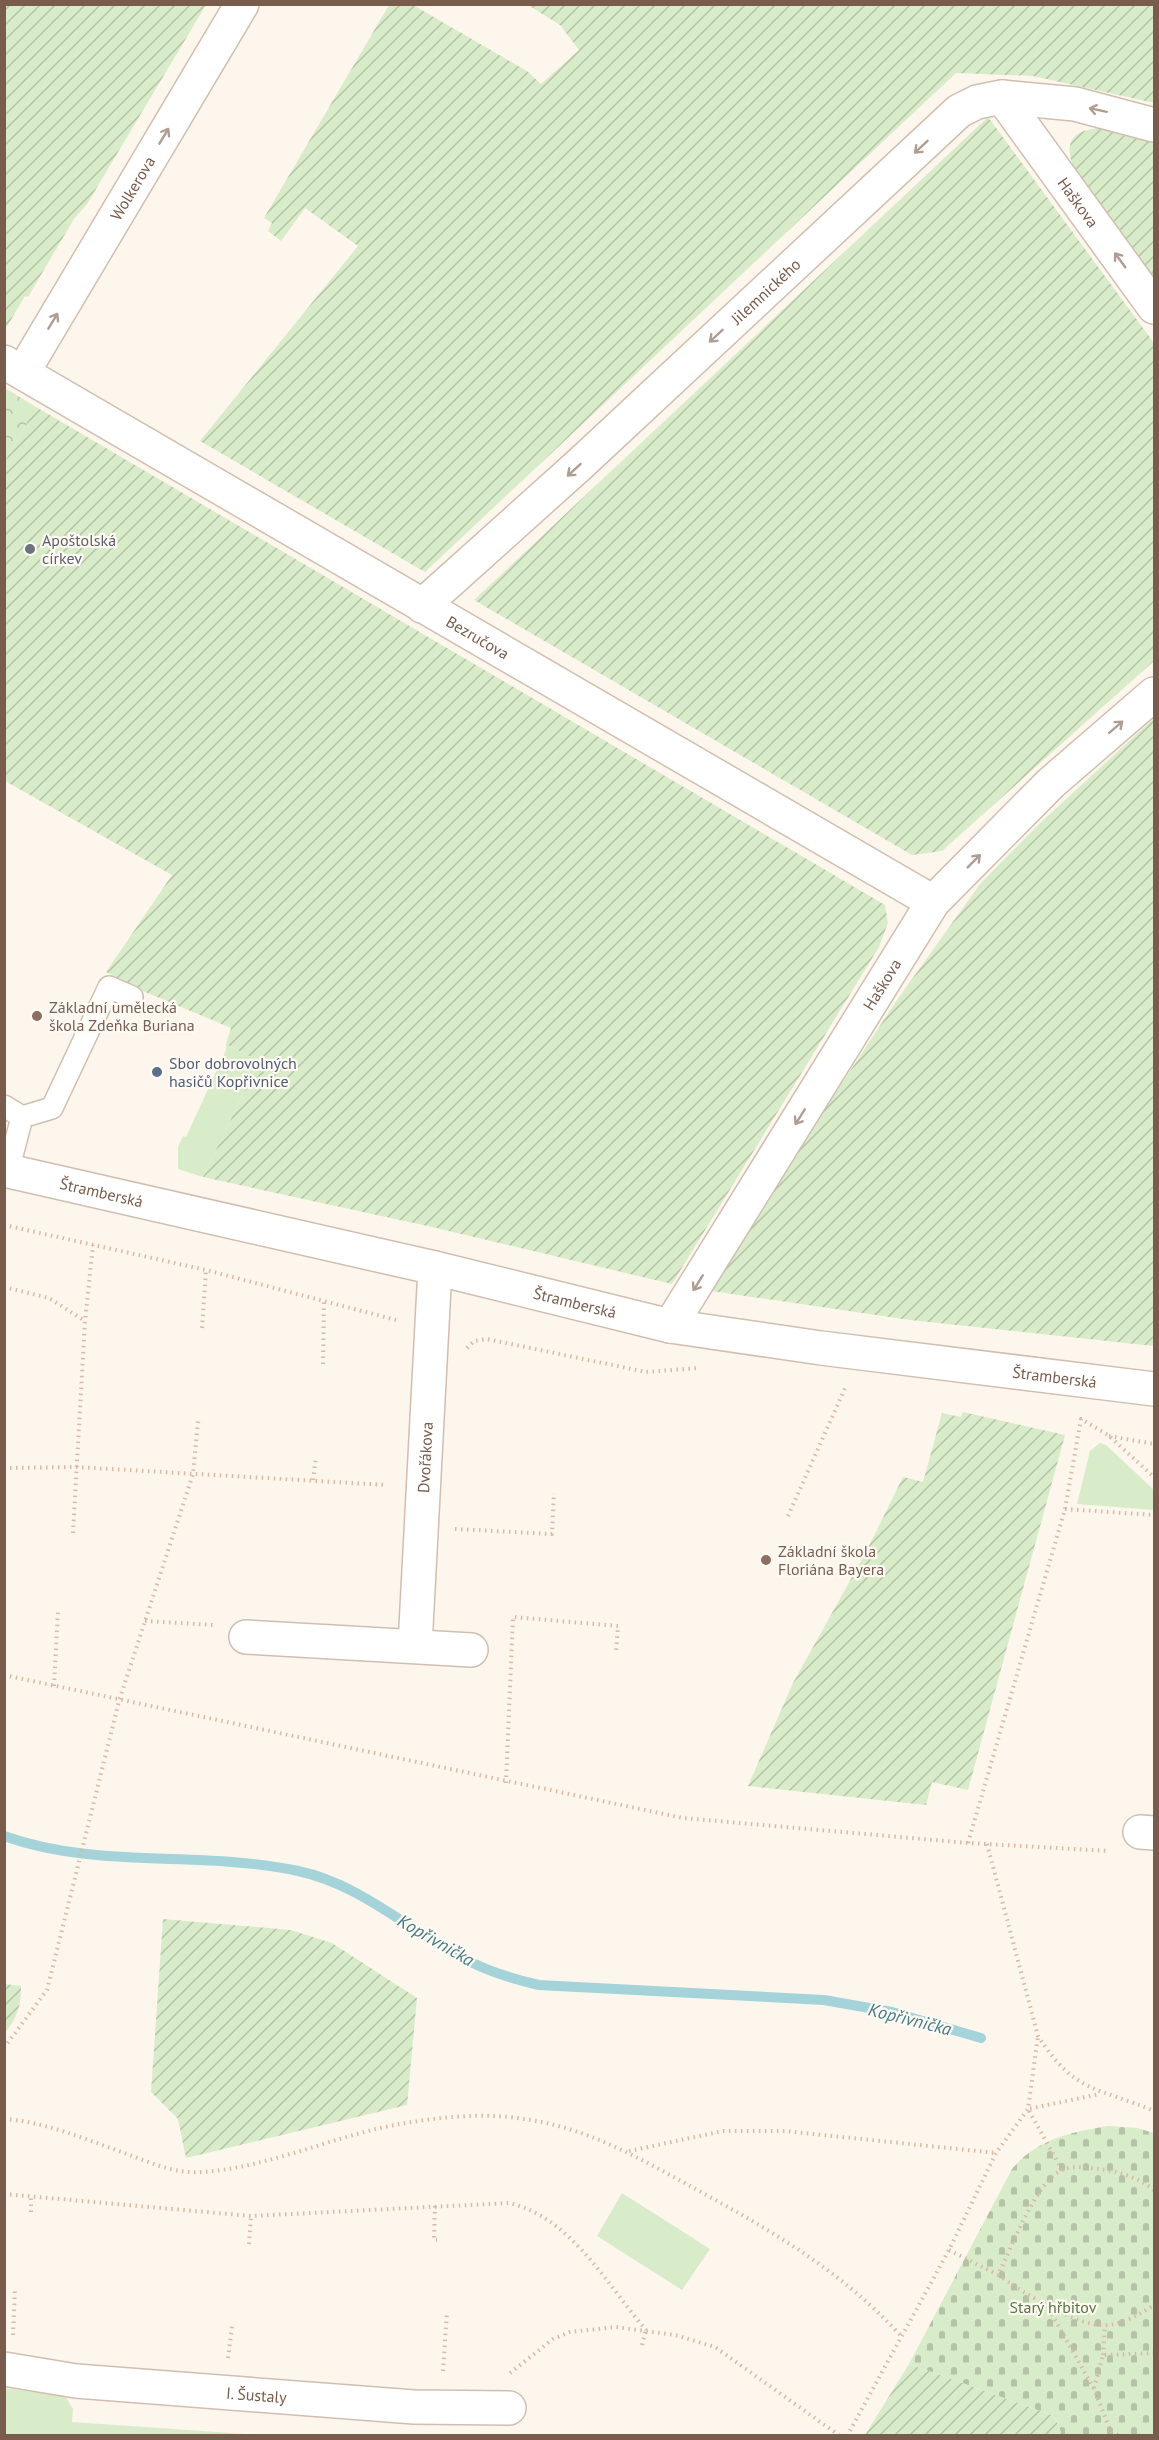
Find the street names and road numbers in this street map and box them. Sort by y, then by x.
street label: Wolkerova [106,152,159,224]
street label: Haškova [1053,173,1103,231]
street label: Jilemnického [726,254,805,329]
street label: Bezručova [443,611,513,663]
street label: Haškova [858,955,905,1014]
street label: Štramberská [58,1173,145,1211]
street label: Štramberská [531,1283,618,1322]
street label: Štramberská [1011,1362,1098,1392]
street label: Dvořákova [413,1421,437,1493]
street label: I. Šustaly [226,2383,288,2407]

